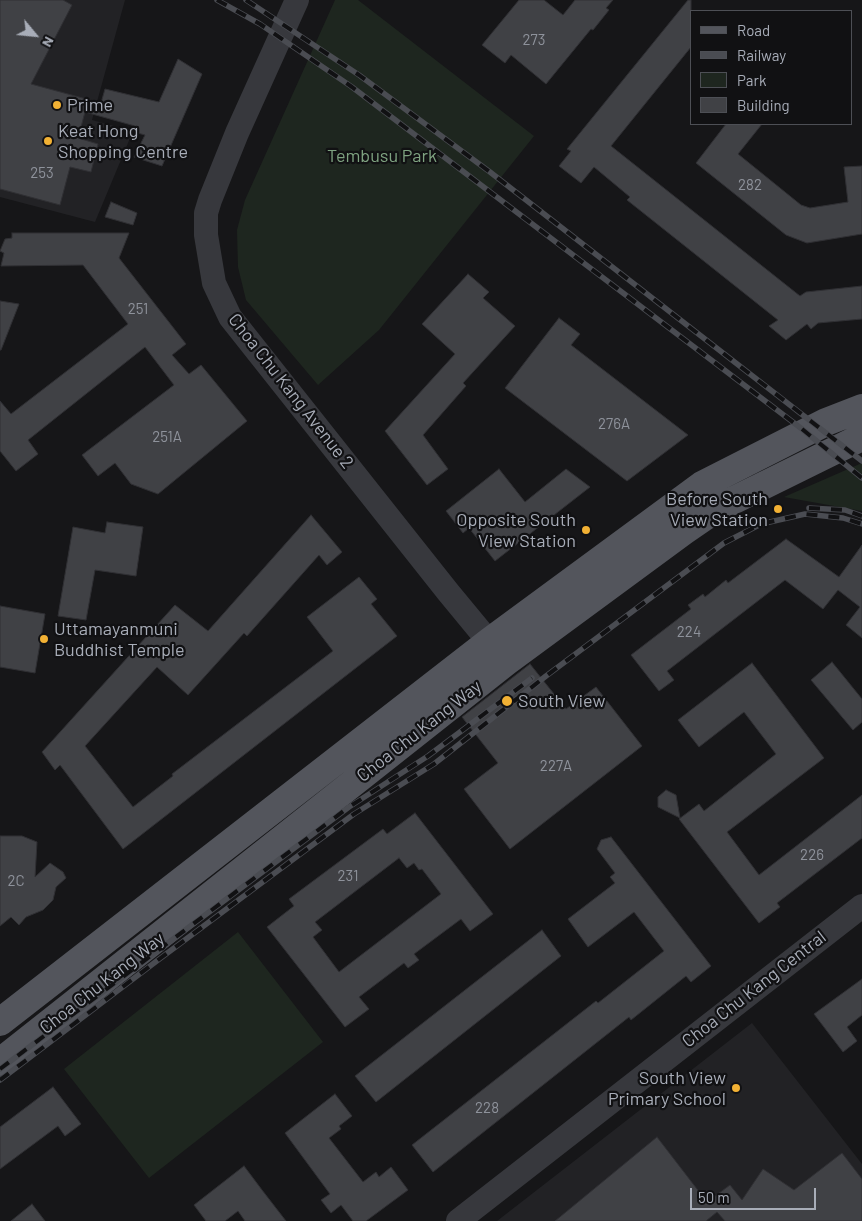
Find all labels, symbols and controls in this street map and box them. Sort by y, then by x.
north arrow [10,10,60,60]
legend [690,10,852,125]
text: Road [737,21,770,39]
house number: 273 [523,31,545,49]
text: N [39,34,58,50]
text: Railway [737,46,786,64]
text: Park [737,71,766,89]
place label: Prime [67,94,113,116]
text: Building [737,96,790,114]
marker: Prime [51,99,63,111]
place label: Keat Hong Shopping Centre [58,120,188,162]
marker: Keat Hong Shopping Centre [42,135,54,147]
park label: Tembusu Park [327,145,437,167]
house number: 253 [30,164,54,182]
house number: 282 [738,176,762,194]
house number: 251 [128,300,148,318]
street label: Choa Chu Kang Avenue 2 [224,309,358,473]
house number: 276A [598,415,630,433]
house number: 251A [152,428,182,446]
place label: Before South View Station [666,488,768,530]
marker: Before South View Station [772,503,784,515]
place label: Opposite South View Station [456,509,576,552]
marker: Opposite South View Station [580,524,592,536]
place label: Uttamayanmuni Buddhist Temple [54,618,185,660]
house number: 224 [677,623,701,641]
marker: Uttamayanmuni Buddhist Temple [38,633,50,645]
street label: Choa Chu Kang Way [352,676,486,786]
place label: South View [518,690,605,712]
marker: South View [500,694,514,708]
house number: 227A [540,757,572,775]
house number: 226 [800,846,824,864]
house number: 231 [338,867,358,885]
house number: 2C [7,872,25,890]
street label: Choa Chu Kang Central [678,926,830,1052]
street label: Choa Chu Kang Way [35,928,169,1038]
place label: South View Primary School [608,1067,726,1110]
marker: South View Primary School [730,1082,742,1094]
house number: 228 [475,1099,499,1117]
scale bar [692,1178,818,1210]
text: 50 m [698,1188,730,1206]

